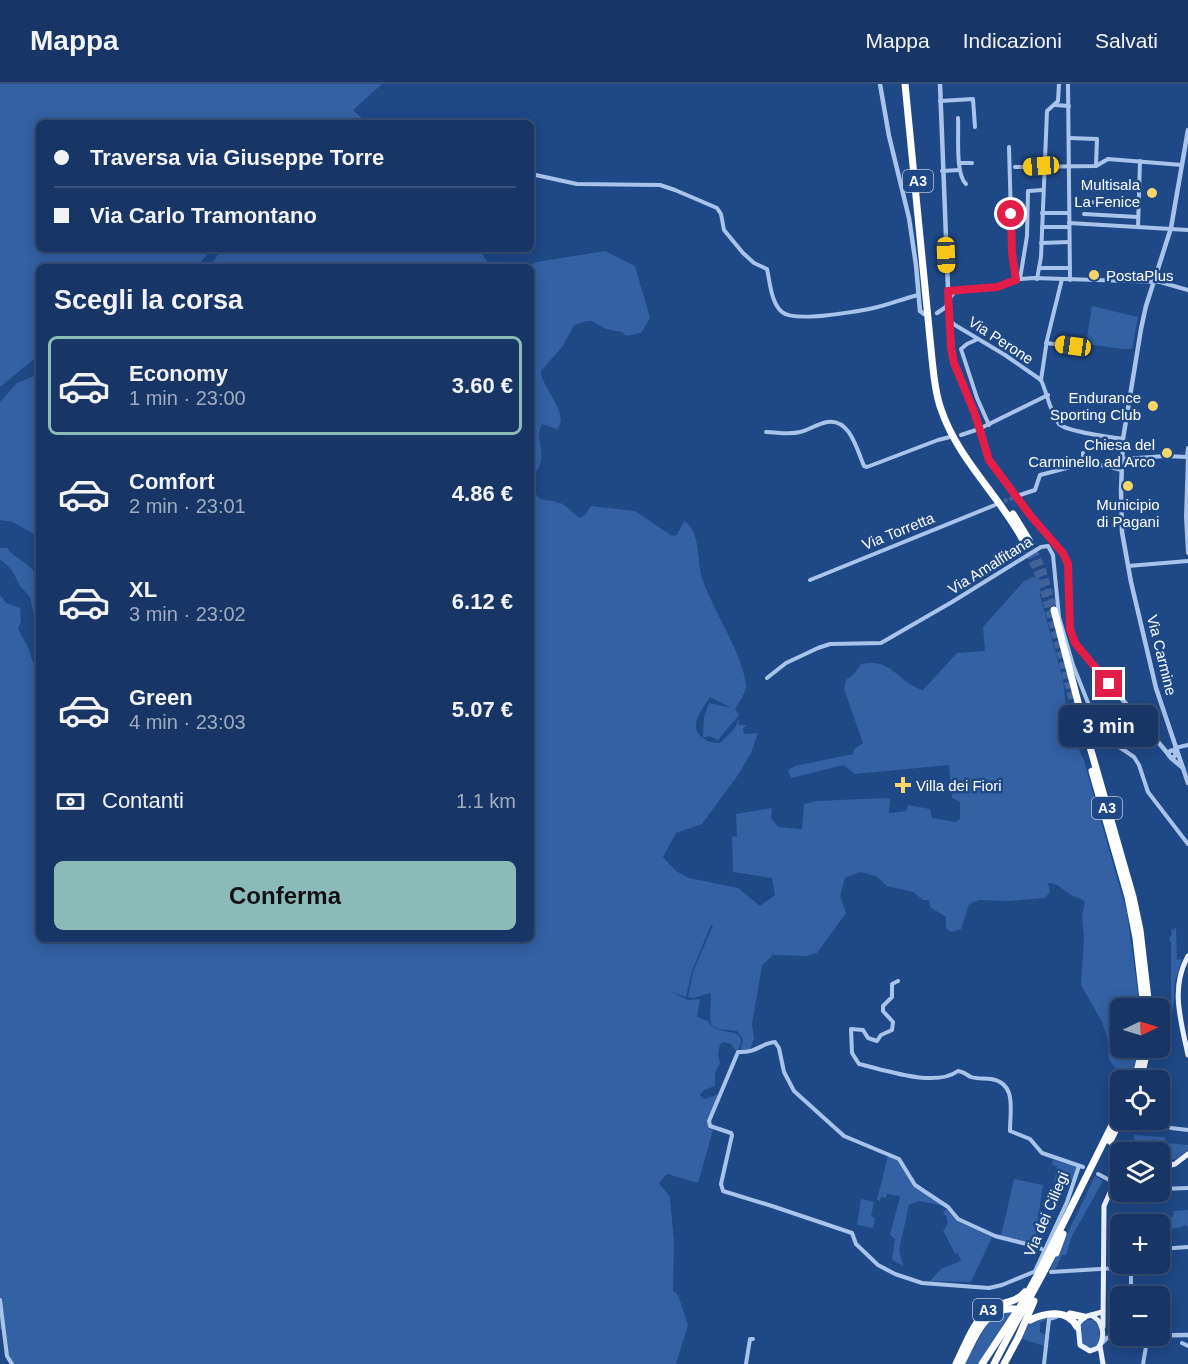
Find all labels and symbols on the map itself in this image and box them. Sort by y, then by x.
car [1022,156,1060,176]
road number: A3 [903,170,933,192]
place label: Multisala La Fenice [1074,176,1141,210]
marker: Multisala La Fenice [1145,186,1159,200]
route start [997,200,1024,227]
car [936,237,956,273]
place label: PostaPlus [1106,267,1174,284]
marker: PostaPlus [1087,268,1101,282]
street label: Via Perone [965,313,1037,367]
car [1054,335,1092,357]
place label: Endurance Sporting Club [1050,389,1141,423]
marker: Endurance Sporting Club [1146,399,1160,413]
place label: Chiesa del Carminello ad Arco [1028,436,1155,470]
marker: Chiesa del Carminello ad Arco [1160,446,1174,460]
marker: Municipio di Pagani [1121,479,1135,493]
place label: Municipio di Pagani [1096,496,1160,530]
street label: Via Torretta [860,509,937,553]
street label: Via Amalfitana [945,532,1036,598]
street label: Via Carmine [1144,613,1180,697]
route end [1095,670,1122,697]
callout: 3 min [1060,705,1158,747]
marker: Villa dei Fiori [894,776,912,794]
place label: Villa dei Fiori [916,777,1002,794]
road number: A3 [1092,797,1122,819]
north arrow [1110,998,1170,1058]
street label: Via dei Ciliegi [1020,1169,1072,1259]
road number: A3 [973,1299,1003,1321]

